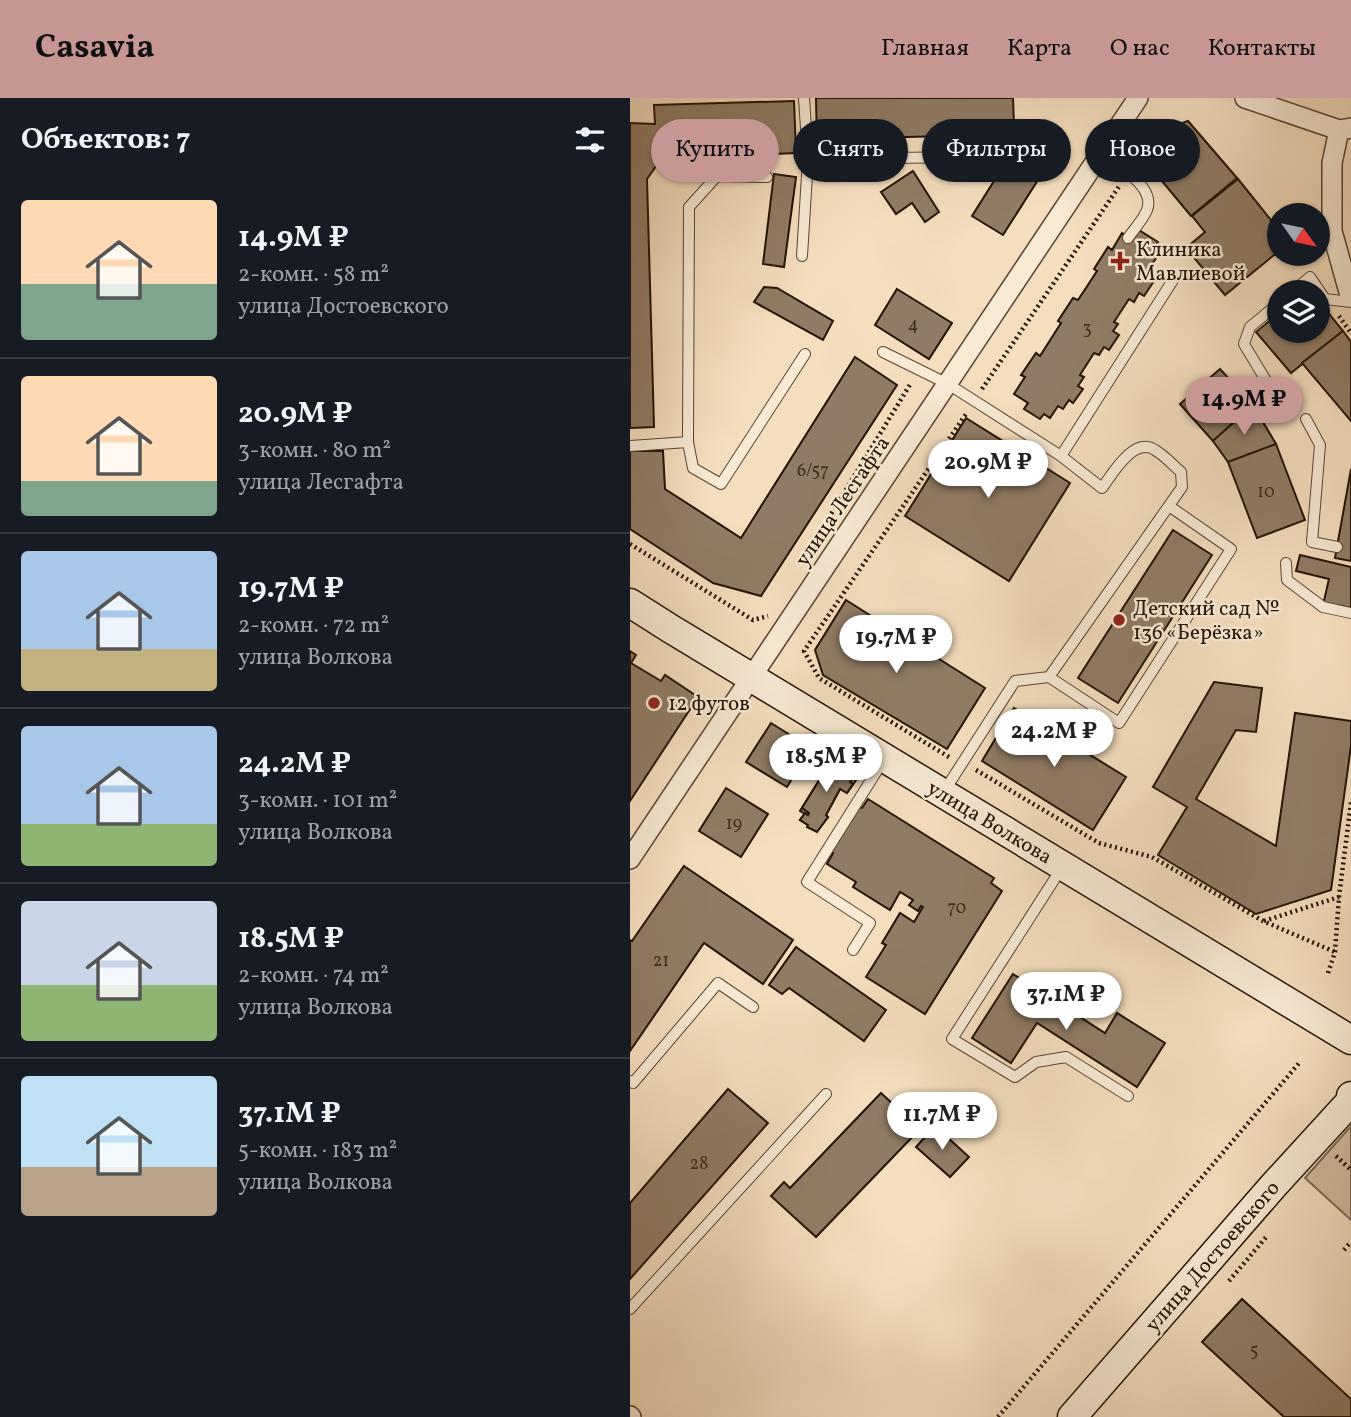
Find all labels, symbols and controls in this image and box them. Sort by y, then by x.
text: Casavia [35,26,155,72]
text: Главная [881,32,969,66]
text: Карта [1007,32,1072,66]
text: О нас [1110,32,1170,66]
text: Контакты [1208,32,1316,66]
text: Объектов: 7 [21,119,191,161]
chip: Купить [651,119,779,182]
chip: Снять [793,119,908,182]
chip: Фильтры [922,119,1071,182]
chip: Новое [1085,119,1200,182]
icon: filters [571,121,609,159]
north arrow [1267,203,1330,266]
map controls [1267,203,1330,343]
text: 14.9M ₽ [238,217,349,259]
icon: home [77,228,161,312]
place label: Клиника Мавлиевой [1136,236,1246,289]
marker: Клиника Мавлиевой [1110,251,1130,271]
text: 2-комн. · 58 m² [238,259,389,291]
button: layers [1267,280,1330,343]
text: улица Достоевского [238,291,449,323]
house number: 4 [908,313,918,338]
house number: 3 [1082,317,1092,342]
pin: 14.9M ₽ [1179,378,1309,437]
text: 14.9M ₽ [1201,384,1287,416]
text: 20.9M ₽ [238,393,353,435]
icon: home [77,404,161,488]
street label: улица Лесгафта [789,431,898,573]
text: 3-комн. · 80 m² [238,435,391,467]
pin: 20.9M ₽ [923,440,1053,500]
text: 20.9M ₽ [944,447,1032,479]
house number: 6/57 [797,459,829,484]
text: улица Лесгафта [238,467,404,499]
house number: 10 [1257,480,1275,505]
text: 19.7M ₽ [238,568,344,610]
icon: home [77,579,161,663]
place label: Детский сад № 136 «Берёзка» [1133,595,1279,648]
text: 2-комн. · 72 m² [238,610,389,642]
marker: Детский сад № 136 «Берёзка» [1111,612,1127,628]
pin: 19.7M ₽ [831,616,961,675]
text: 19.7M ₽ [855,622,937,654]
text: улица Волкова [238,642,393,674]
place label: 12 футов [668,690,750,719]
marker: 12 футов [646,695,662,711]
pin: 24.2M ₽ [989,710,1119,769]
text: 24.2M ₽ [1011,716,1097,748]
pin: 18.5M ₽ [761,734,891,794]
text: 18.5M ₽ [785,741,867,773]
text: 24.2M ₽ [238,743,351,785]
icon: home [77,754,161,838]
street label: улица Волкова [921,774,1057,872]
text: 3-комн. · 101 m² [238,785,397,817]
house number: 19 [726,812,742,837]
text: улица Волкова [238,817,393,849]
house number: 70 [948,896,967,921]
text: 18.5M ₽ [238,918,344,960]
icon: home [77,929,161,1013]
house number: 21 [653,949,669,974]
text: 2-комн. · 74 m² [238,960,389,992]
pin: 37.1M ₽ [1001,972,1131,1032]
text: 37.1M ₽ [1027,979,1105,1011]
text: улица Волкова [238,992,393,1024]
text: 37.1M ₽ [238,1093,341,1135]
pin: 11.7M ₽ [877,1093,1007,1152]
text: 11.7M ₽ [903,1099,981,1131]
icon: home [77,1104,161,1188]
text: 5-комн. · 183 m² [238,1135,397,1167]
house number: 28 [690,1152,708,1177]
text: улица Волкова [238,1167,393,1199]
street label: улица Достоевского [1139,1175,1287,1339]
house number: 5 [1250,1339,1258,1364]

